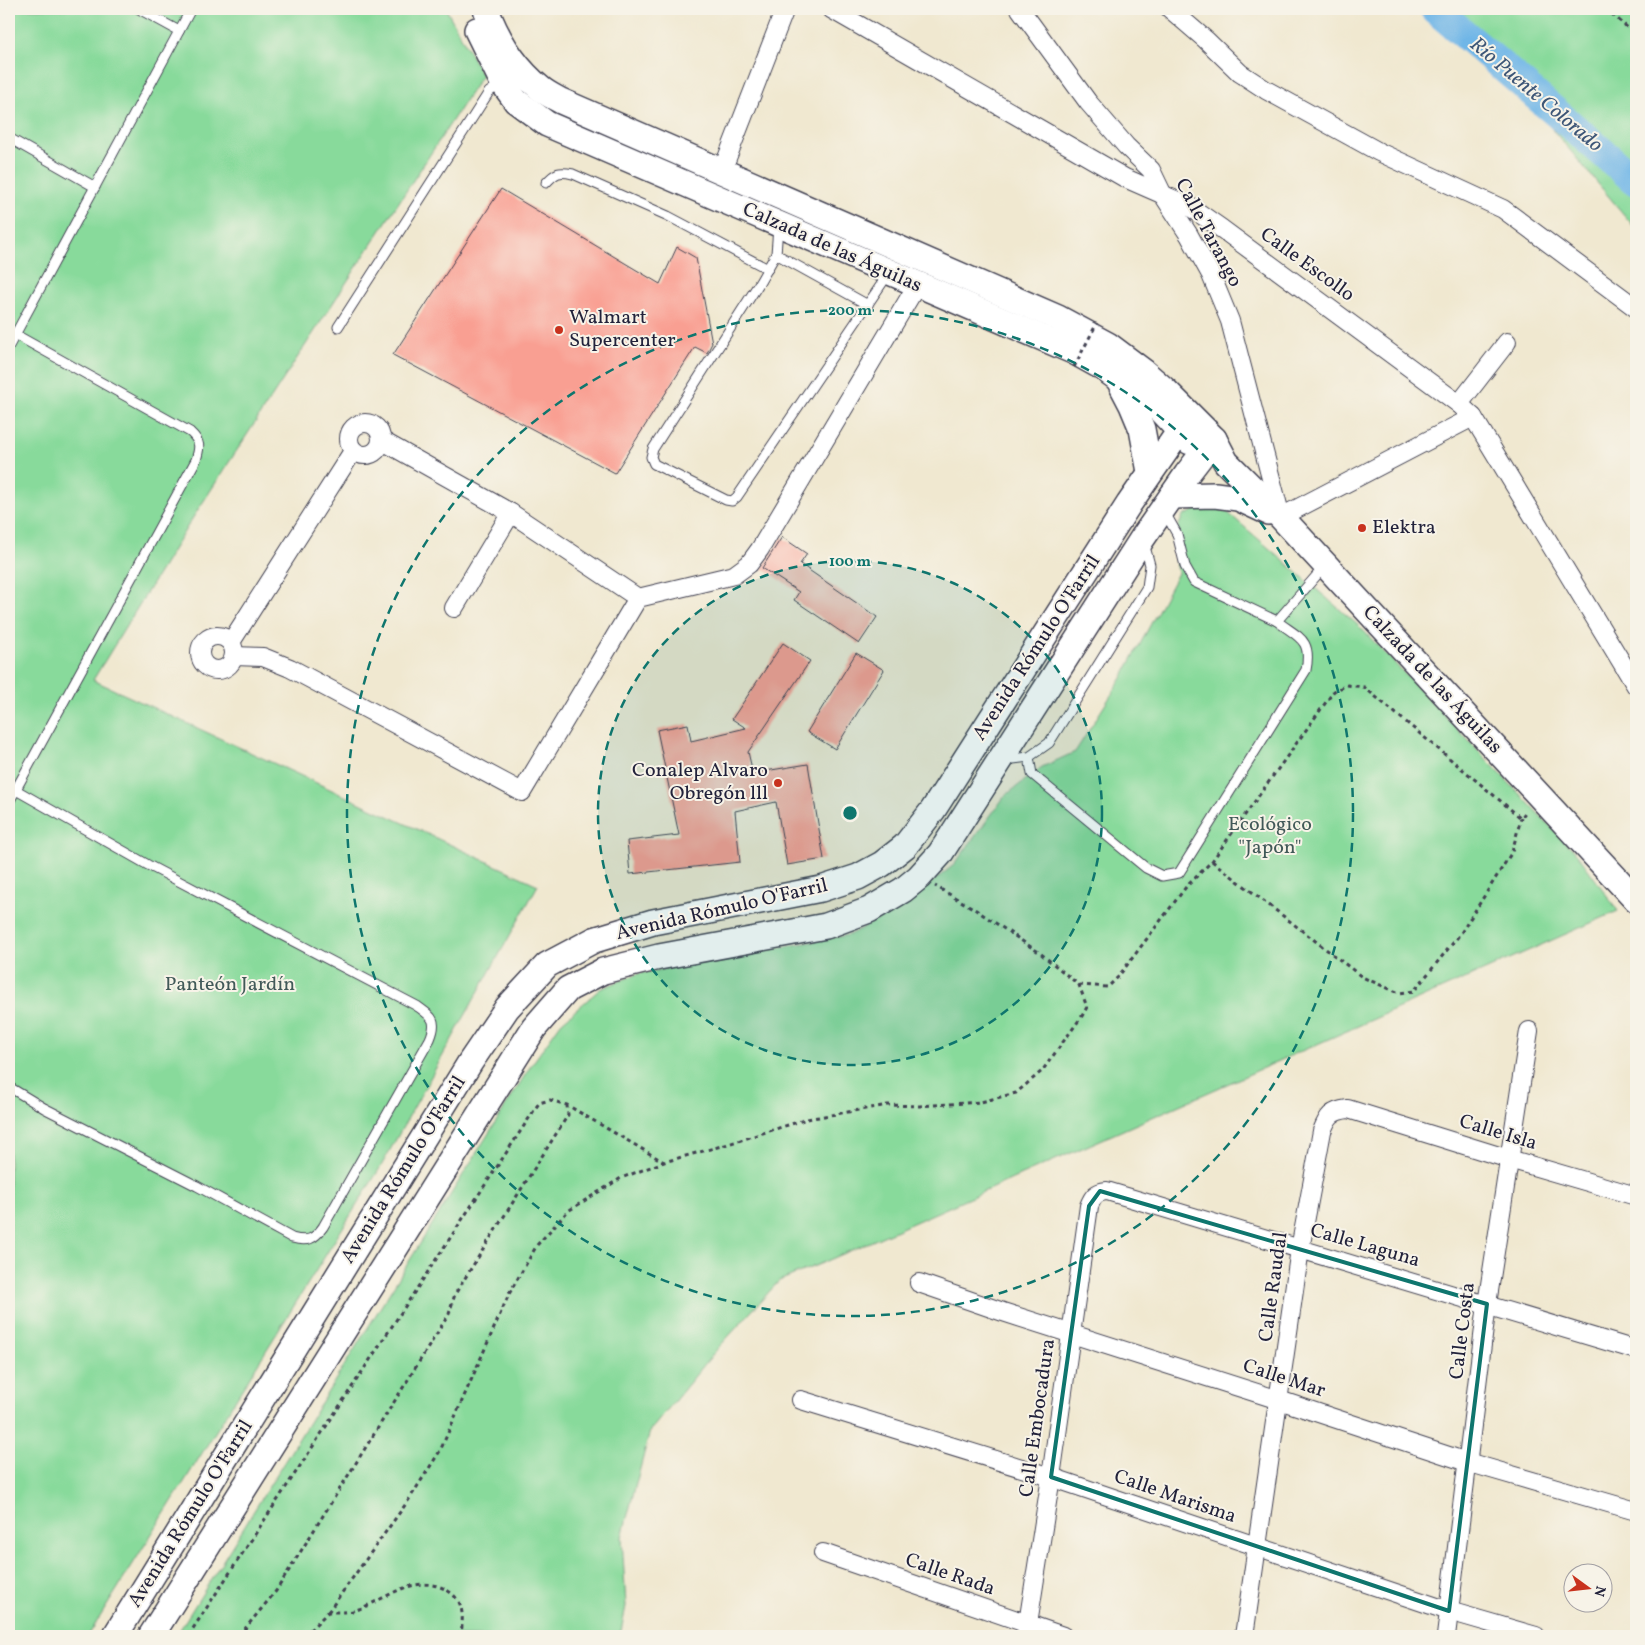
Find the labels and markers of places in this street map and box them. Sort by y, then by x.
place label: Walmart Supercenter [569,304,676,355]
marker: Walmart Supercenter [553,324,565,336]
place label: Elektra [1372,514,1436,542]
marker: Elektra [1356,522,1368,534]
place label: Conalep Alvaro Obregón lll [632,757,768,808]
marker: Conalep Alvaro Obregón lll [772,777,784,789]
centre of rings [841,804,859,822]

